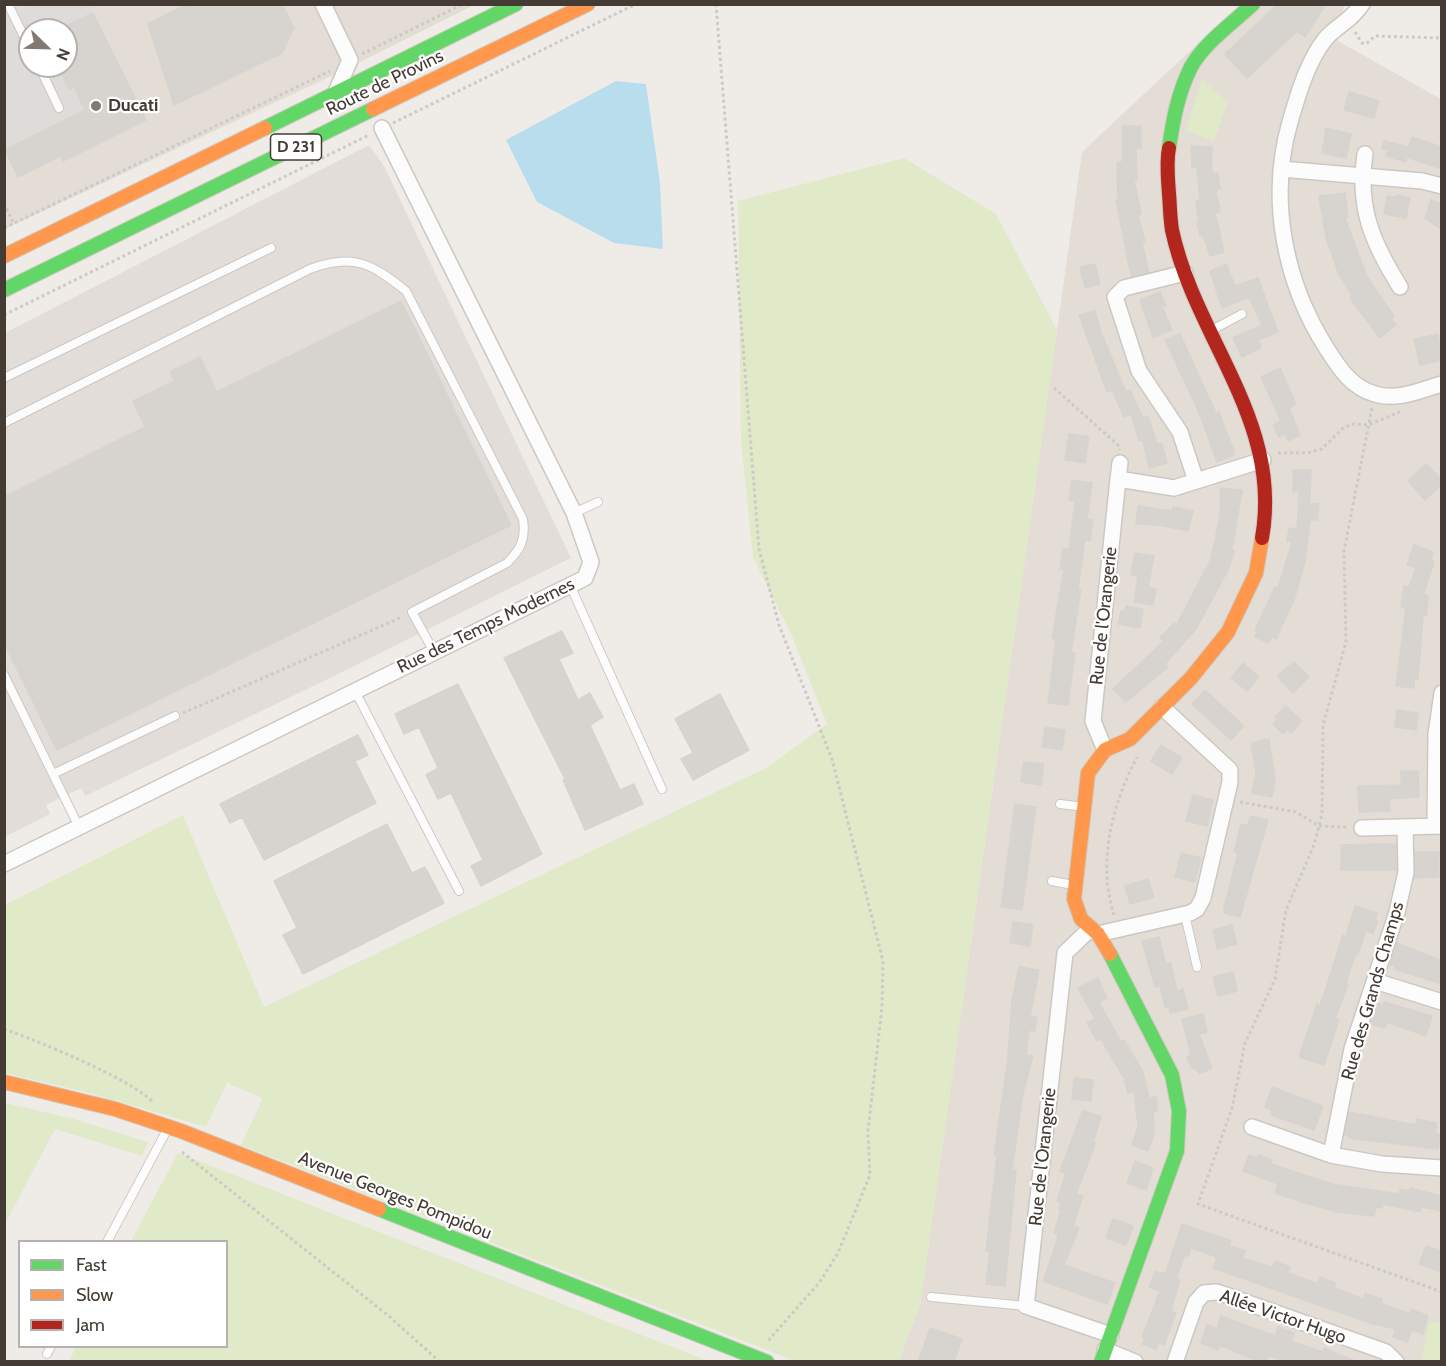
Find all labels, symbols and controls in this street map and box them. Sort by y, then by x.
north arrow [18,18,78,78]
street label: Route de Provins [323,45,447,121]
text: N [52,46,74,63]
place label: Ducati [108,95,158,117]
marker: Ducati [89,99,103,113]
road number: D 231 [270,134,322,160]
street label: Rue de l'Orangerie [1086,546,1122,686]
street label: Rue des Temps Modernes [394,574,578,678]
street label: Rue des Grands Champs [1337,899,1409,1083]
street label: Rue de l'Orangerie [1025,1087,1061,1227]
street label: Avenue Georges Pompidou [295,1147,495,1245]
legend [18,1240,228,1348]
text: Fast [76,1254,107,1276]
text: Slow [76,1284,113,1306]
street label: Allée Victor Hugo [1217,1285,1349,1349]
text: Jam [76,1314,105,1336]

